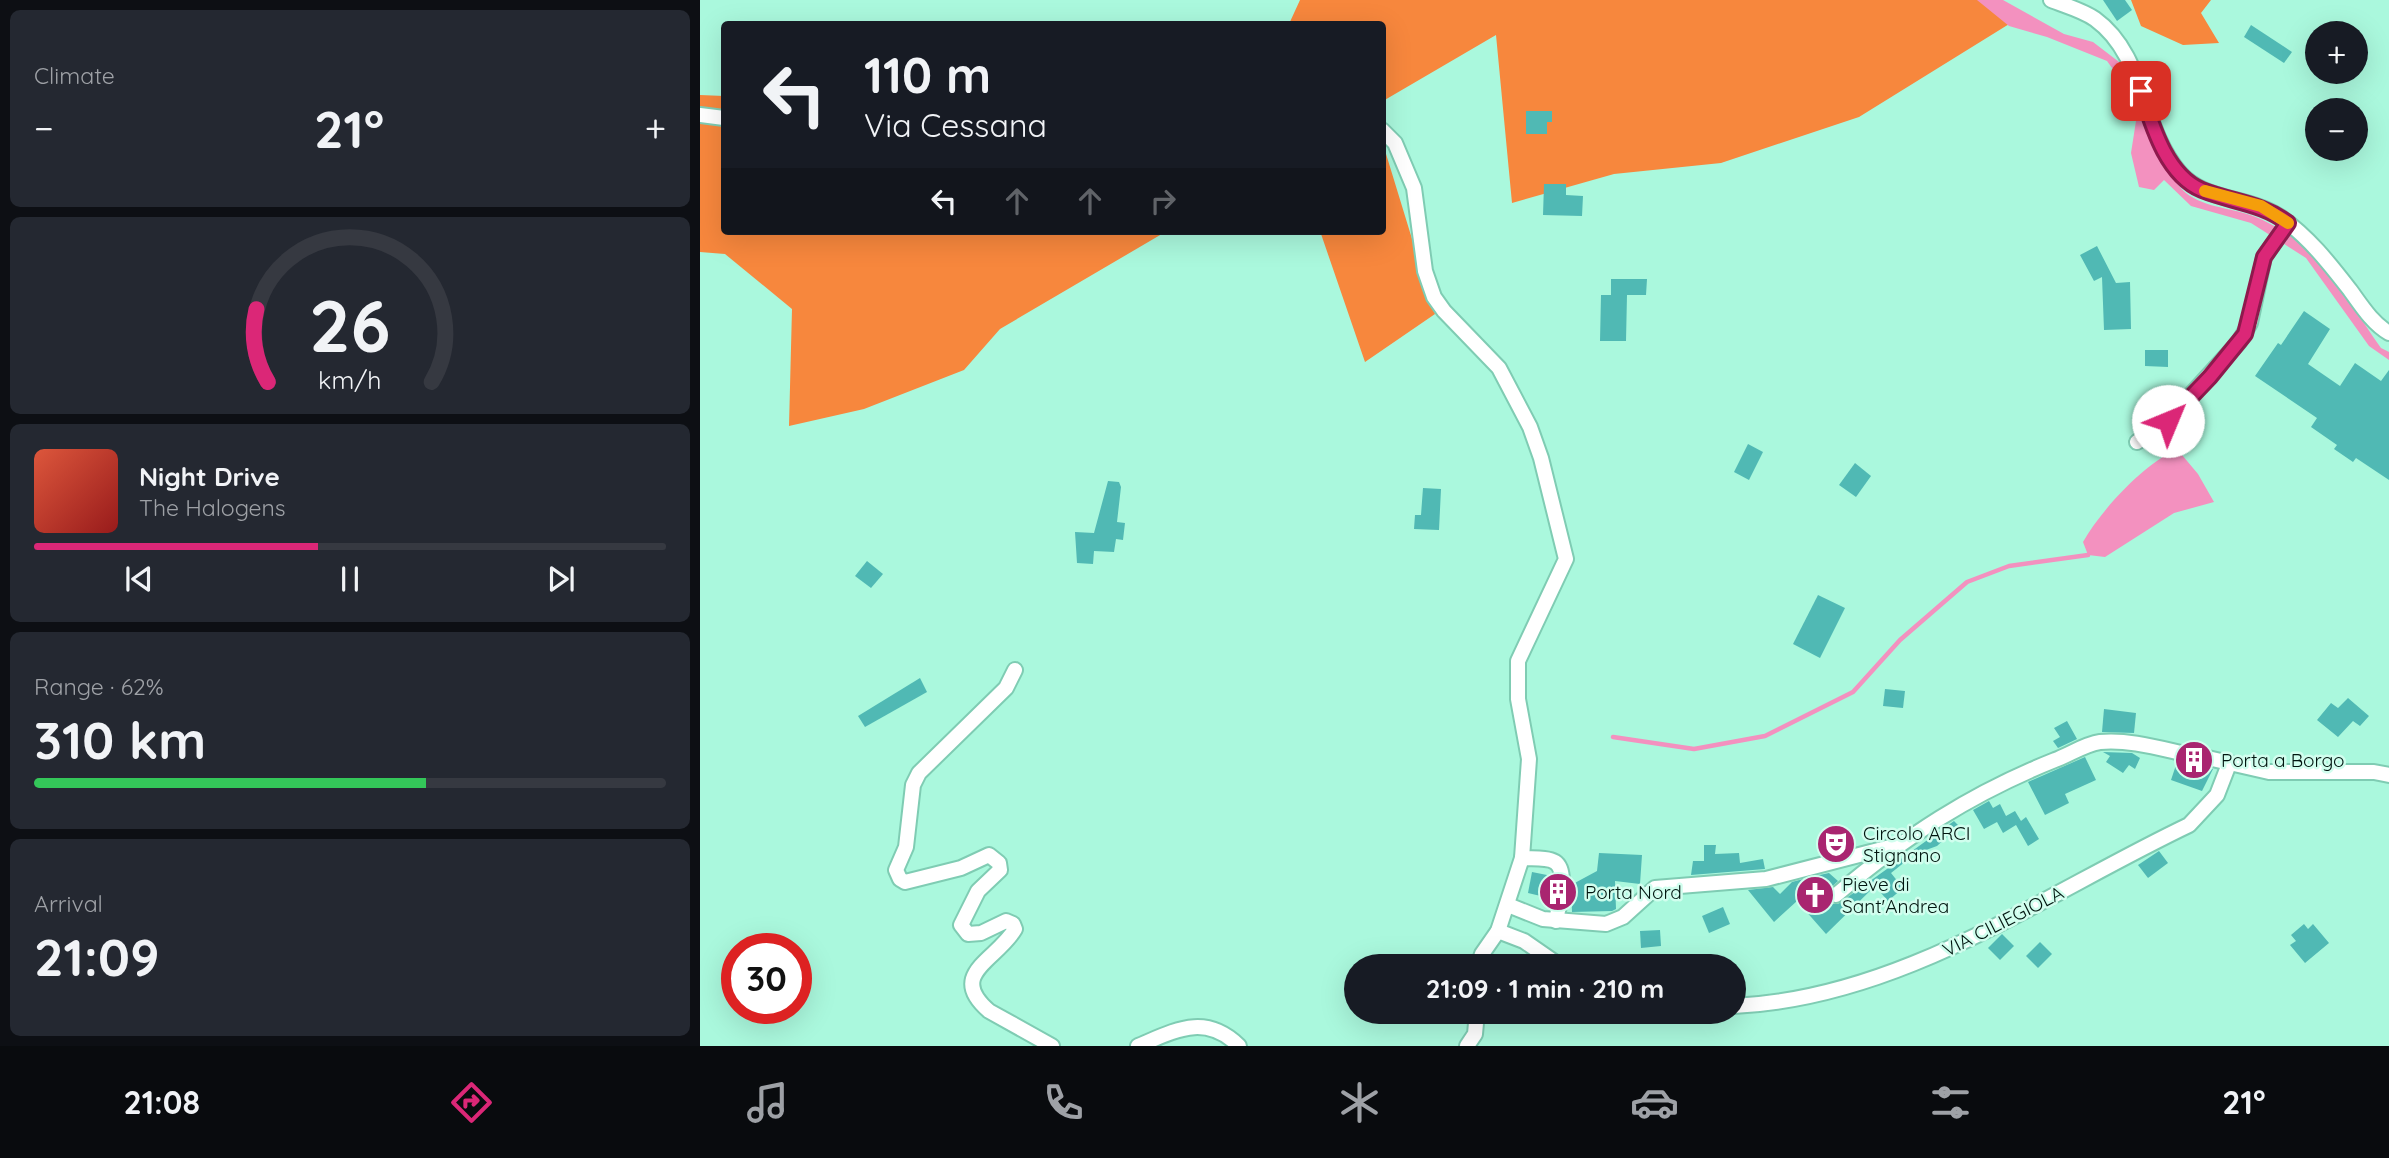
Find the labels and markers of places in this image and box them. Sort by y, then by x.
pin [2111,61,2171,121]
building icon: Porta a Borgo [2173,739,2215,781]
place label: Porta a Borgo [2221,748,2345,772]
place label: Circolo ARCI Stignano [1863,821,1971,867]
theatre icon: Circolo ARCI Stignano [1815,823,1857,865]
building icon: Porta Nord [1537,871,1579,913]
place label: Pieve di Sant'Andrea [1842,872,1949,918]
church icon: Pieve di Sant'Andrea [1794,874,1836,916]
place label: Porta Nord [1585,880,1682,904]

